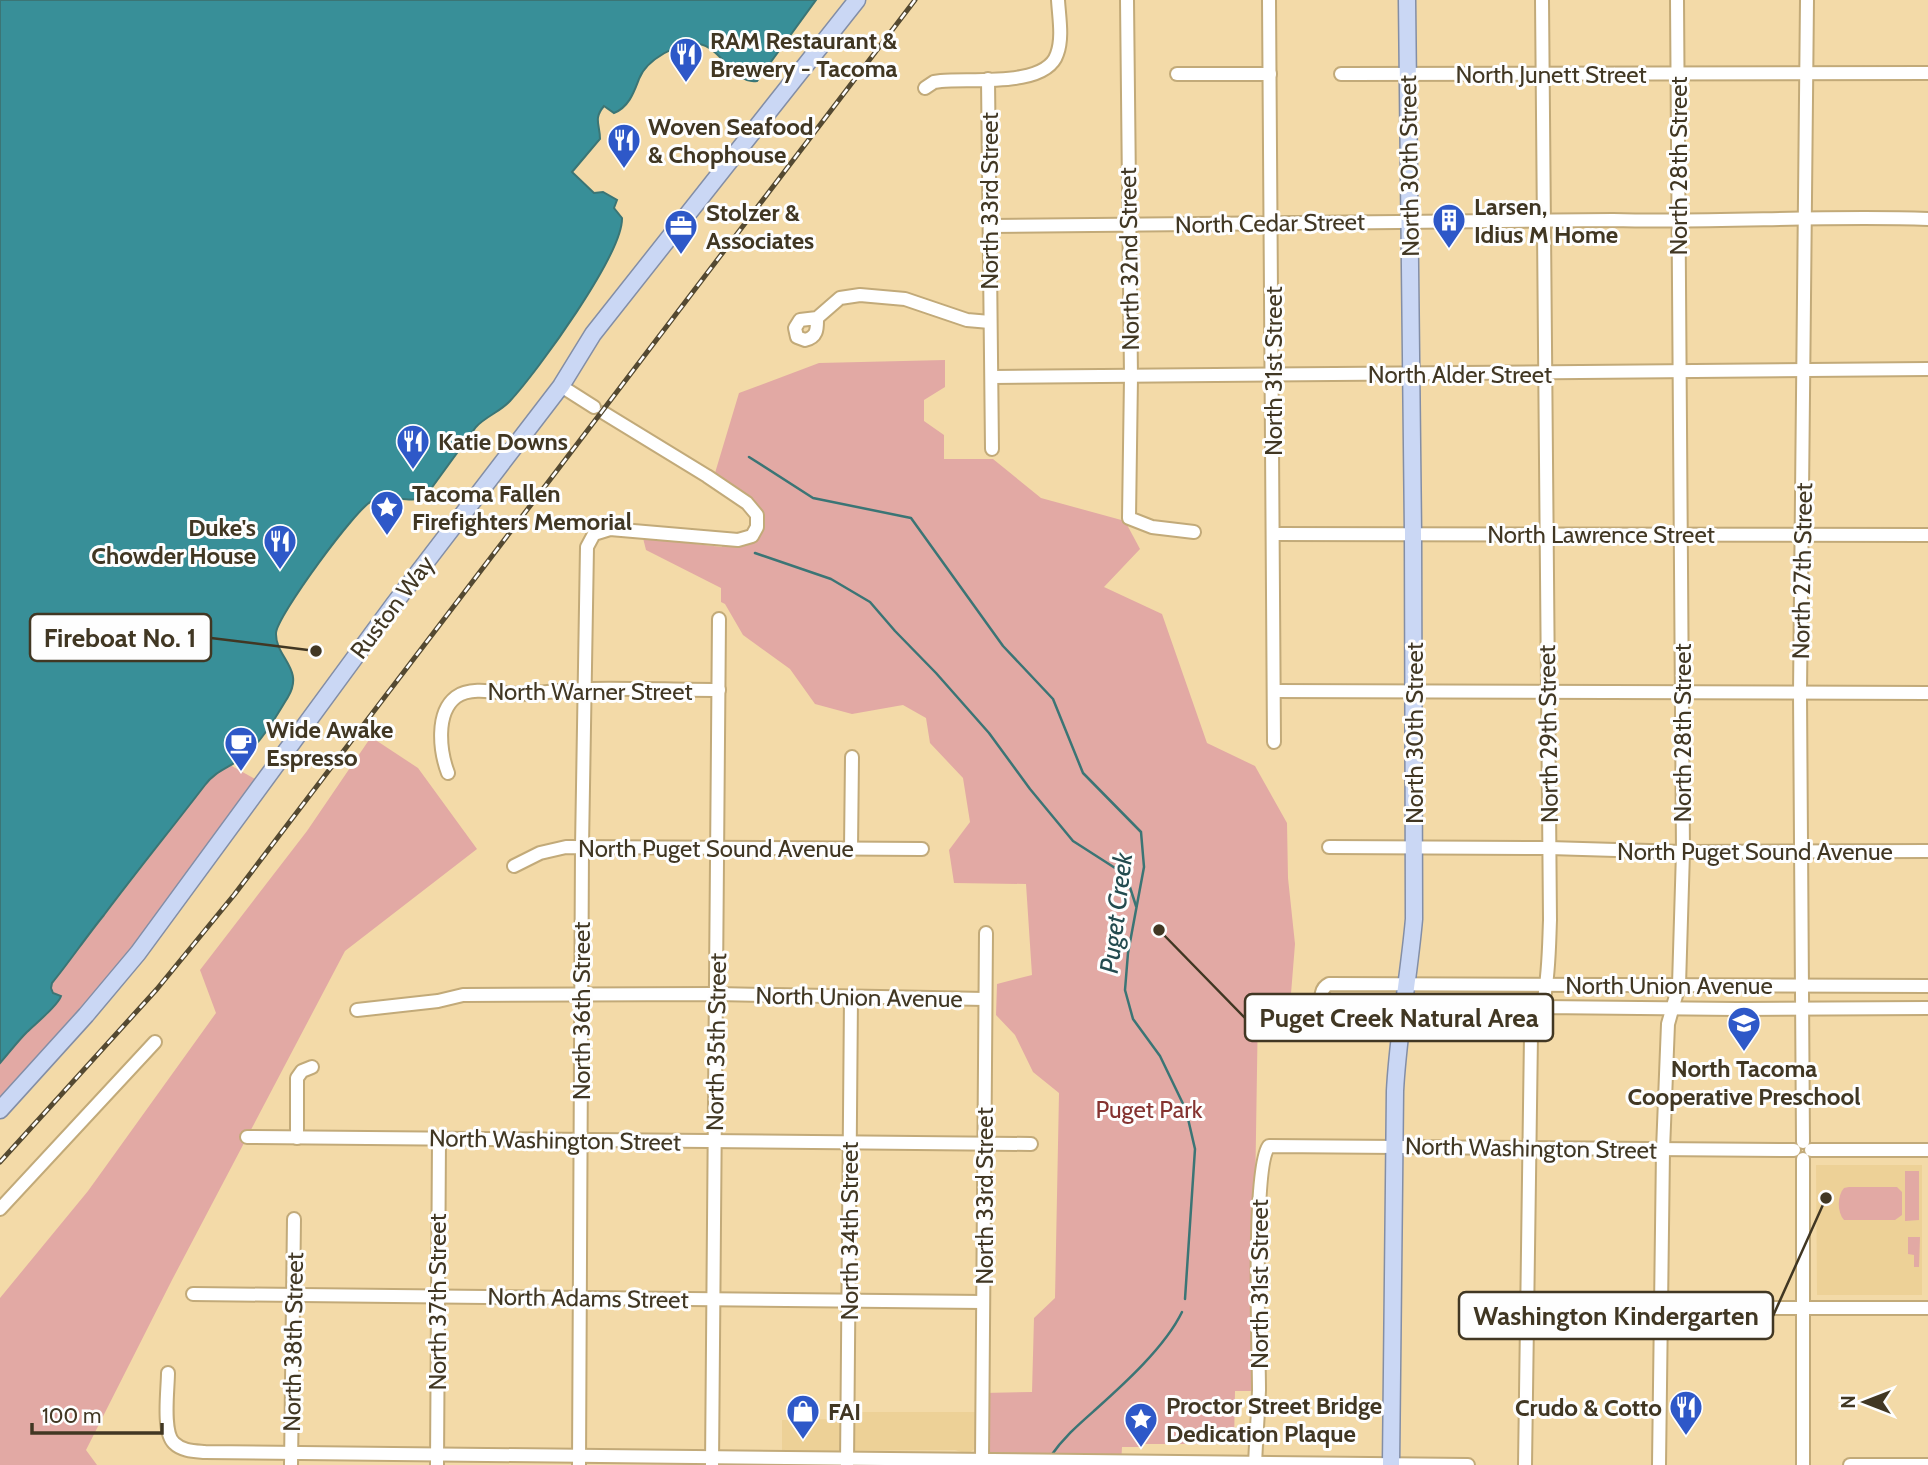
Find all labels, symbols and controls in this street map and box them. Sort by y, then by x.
place label: RAM Restaurant & Brewery - Tacoma [710,26,898,83]
restaurant icon: RAM Restaurant & Brewery - Tacoma [667,35,705,84]
street label: North Junett Street [1455,60,1647,89]
street label: North 30th Street [1393,75,1425,257]
street label: North 28th Street [1664,76,1693,256]
place label: Woven Seafood & Chophouse [648,112,814,169]
street label: North 33rd Street [975,112,1004,290]
restaurant icon: Woven Seafood & Chophouse [605,121,643,170]
street label: North 32nd Street [1113,167,1145,351]
place label: Larsen, Idius M Home [1474,192,1618,249]
place label: Stolzer & Associates [706,198,814,255]
building icon: Larsen, Idius M Home [1430,201,1468,250]
office icon: Stolzer & Associates [662,207,700,256]
street label: North Cedar Street [1175,207,1365,239]
street label: North 31st Street [1259,286,1288,456]
street label: North Alder Street [1368,360,1552,389]
restaurant icon: Katie Downs [394,422,432,471]
place label: Katie Downs [438,427,568,456]
place label: Tacoma Fallen Firefighters Memorial [412,479,632,536]
street label: North 27th Street [1786,482,1818,660]
place icon: Tacoma Fallen Firefighters Memorial [368,488,406,537]
place label: Duke's Chowder House [91,513,256,570]
street label: North Lawrence Street [1487,520,1715,549]
restaurant icon: Duke's Chowder House [261,522,299,571]
street label: Ruston Way [344,550,440,664]
callout: Fireboat No. 1 [30,614,211,661]
text: Fireboat No. 1 [44,622,196,654]
street label: North 30th Street [1400,642,1429,824]
street label: North 28th Street [1668,643,1697,823]
street label: North 29th Street [1532,645,1564,823]
street label: North Warner Street [487,677,693,706]
place label: Wide Awake Espresso [266,715,393,772]
cafe icon: Wide Awake Espresso [222,724,260,773]
street label: North Puget Sound Avenue [578,834,854,863]
street label: North Puget Sound Avenue [1617,837,1893,866]
water label: Puget Creek [1093,850,1139,975]
street label: North 36th Street [567,922,596,1100]
street label: North 35th Street [700,953,732,1131]
street label: North Union Avenue [1565,971,1773,1000]
street label: North Union Avenue [755,981,963,1013]
callout: Puget Creek Natural Area [1245,994,1553,1041]
text: Puget Creek Natural Area [1259,1002,1539,1034]
school or university icon: North Tacoma Cooperative Preschool [1725,1004,1763,1053]
place label: North Tacoma Cooperative Preschool [1628,1054,1860,1111]
park label: Puget Park [1095,1095,1203,1124]
street label: North 33rd Street [970,1107,999,1285]
street label: North Washington Street [429,1123,681,1157]
street label: North Washington Street [1405,1131,1657,1165]
street label: North 34th Street [835,1142,864,1320]
street label: North 31st Street [1245,1199,1274,1369]
street label: North 37th Street [423,1213,452,1391]
street label: North 38th Street [277,1252,309,1432]
street label: North Adams Street [487,1282,689,1314]
callout: Washington Kindergarten [1459,1292,1773,1339]
text: Washington Kindergarten [1473,1300,1759,1332]
north arrow [1830,1367,1900,1437]
restaurant icon: Crudo & Cotto [1667,1388,1705,1437]
place label: Proctor Street Bridge Dedication Plaque [1166,1391,1382,1448]
scale bar [32,1392,161,1436]
shop icon: FAI [784,1392,822,1441]
place label: Crudo & Cotto [1515,1393,1662,1422]
text: N [1837,1395,1860,1409]
place label: FAI [828,1397,861,1426]
place icon: Proctor Street Bridge Dedication Plaque [1122,1400,1160,1449]
text: 100 m [42,1403,101,1428]

